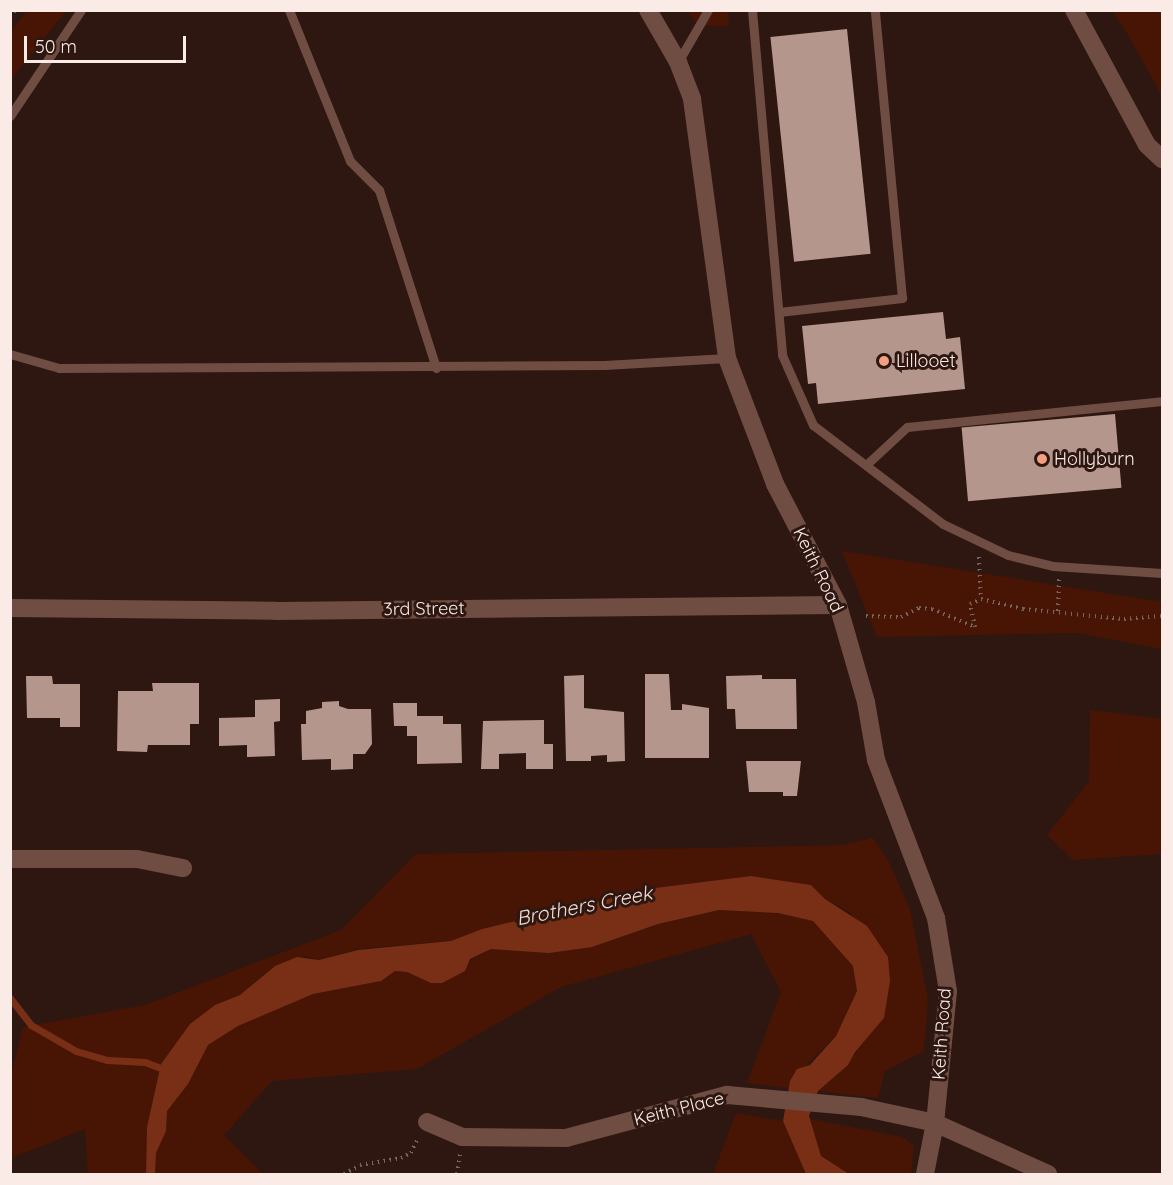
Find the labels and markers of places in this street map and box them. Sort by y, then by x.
place label: Lillooet [896,350,956,372]
marker: Lillooet [877,354,891,368]
place label: Hollyburn [1054,448,1135,470]
marker: Hollyburn [1035,452,1049,466]

